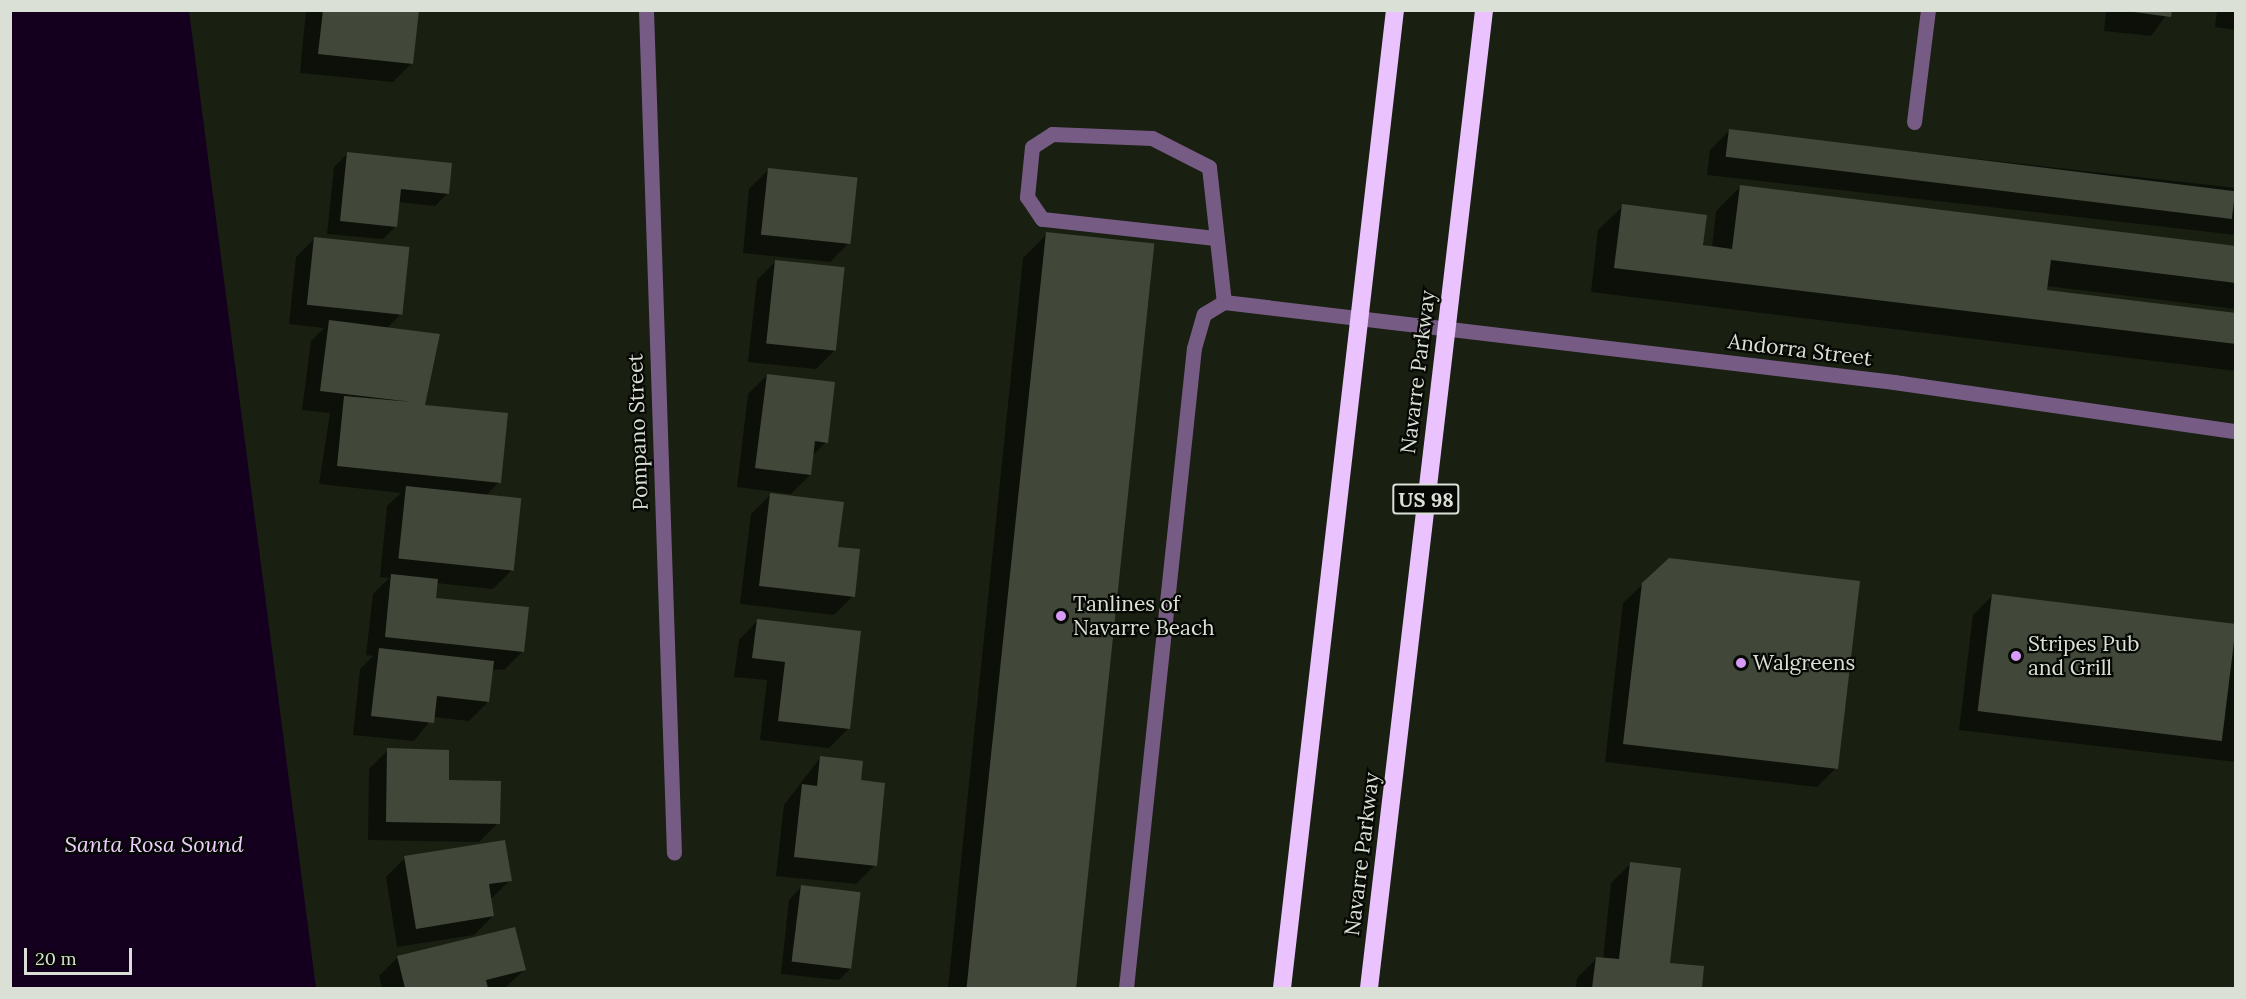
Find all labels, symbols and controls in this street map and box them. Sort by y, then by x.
street label: Navarre Parkway [1395,289,1441,455]
street label: Andorra Street [1727,329,1873,371]
street label: Pompano Street [623,353,653,511]
road number: US 98 [1392,482,1460,516]
place label: Tanlines of Navarre Beach [1073,591,1215,641]
marker: Tanlines of Navarre Beach [1054,609,1068,623]
place label: Stripes Pub and Grill [2028,631,2140,681]
marker: Stripes Pub and Grill [2009,649,2023,663]
place label: Walgreens [1753,650,1855,676]
marker: Walgreens [1734,656,1748,670]
street label: Navarre Parkway [1339,771,1385,937]
water label: Santa Rosa Sound [65,832,243,858]
scale bar [27,936,135,974]
text: 20 m [35,947,77,970]

